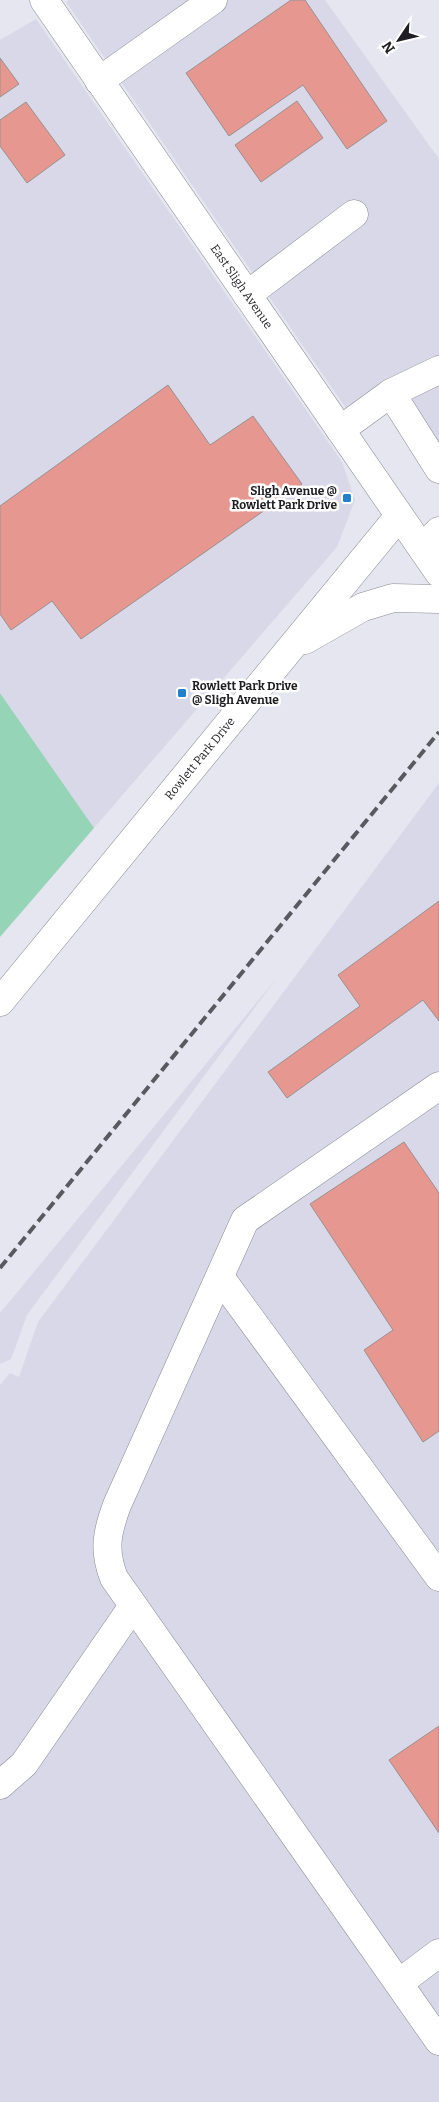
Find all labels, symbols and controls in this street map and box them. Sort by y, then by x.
north arrow [374,15,424,65]
text: N [379,38,399,56]
street label: East Sligh Avenue [208,242,275,331]
place label: Sligh Avenue @ Rowlett Park Drive [231,484,337,512]
marker: Sligh Avenue @ Rowlett Park Drive [341,492,353,504]
place label: Rowlett Park Drive @ Sligh Avenue [192,679,298,707]
marker: Rowlett Park Drive @ Sligh Avenue [176,687,188,699]
street label: Rowlett Park Drive [162,715,238,803]

